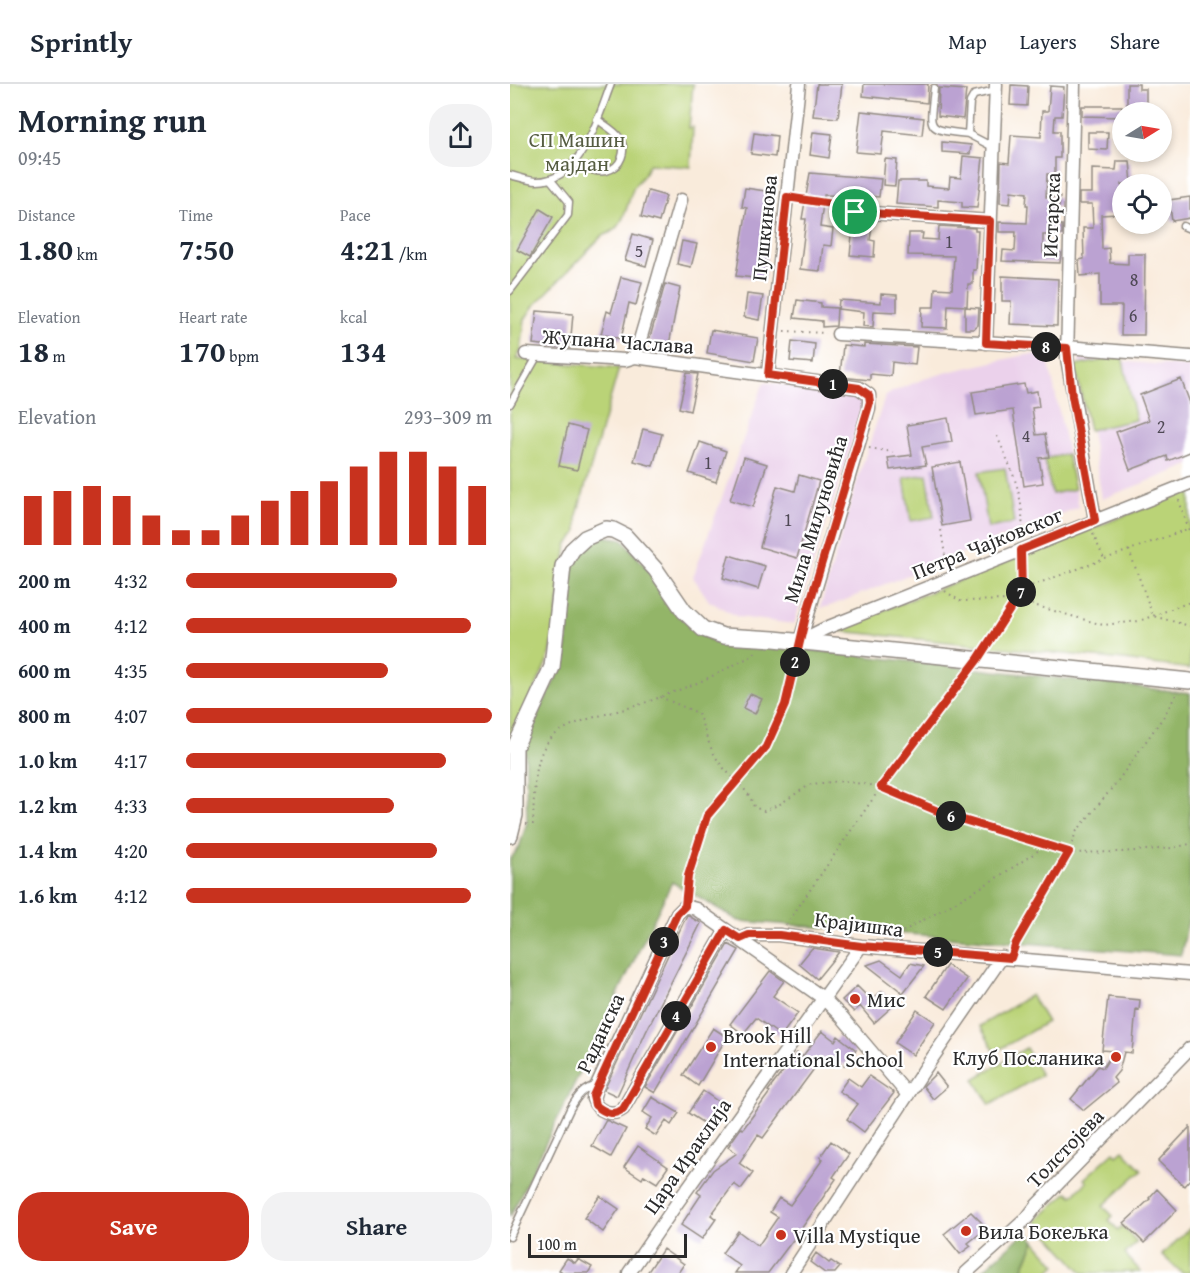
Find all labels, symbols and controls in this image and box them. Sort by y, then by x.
text: Sprintly [30,21,132,62]
text: Map [948,26,987,57]
text: Layers [1020,26,1077,57]
text: Share [1110,26,1160,57]
text: Morning run [18,96,207,144]
north arrow [1112,102,1172,162]
map controls [1112,102,1172,234]
button: share [429,104,492,167]
park label: СП Машин мајдан [529,124,625,179]
text: 09:45 [18,143,61,172]
street label: Истарска [1034,172,1068,258]
street label: Пушкинова [743,173,785,283]
button: locate [1112,174,1172,234]
pin [829,186,880,237]
icon: arrive [838,195,871,228]
text: Distance [18,203,75,227]
text: Time [179,203,213,227]
text: Pace [340,203,371,227]
text: 1.80 [18,227,73,271]
text: 7:50 [179,227,234,271]
text: 4:21 [340,227,395,271]
house number: 1 [945,228,953,255]
house number: 5 [635,237,643,264]
text: km [73,242,98,266]
text: /km [395,242,427,266]
house number: 8 [1130,266,1138,293]
house number: 6 [1129,302,1137,329]
text: Elevation [18,305,81,329]
text: Heart rate [179,305,248,329]
text: kcal [340,305,367,329]
street label: Жупана Часлава [540,320,695,362]
text: 18 [18,329,49,373]
text: 170 [179,329,226,373]
text: 134 [340,329,387,373]
pin: 8 [1031,332,1061,362]
text: 8 [1042,335,1050,359]
text: m [49,344,66,368]
text: bpm [226,344,259,368]
pin: 1 [818,369,848,399]
text: 1 [829,372,837,396]
text: Elevation [18,402,96,431]
text: 293–309 m [404,402,492,431]
house number: 2 [1157,413,1165,440]
house number: 4 [1022,422,1030,449]
street label: Мила Милуновића [775,431,855,607]
house number: 1 [704,449,712,476]
street label: Петра Чајковског [907,499,1067,587]
house number: 1 [784,506,792,533]
text: 200 m [18,566,71,595]
text: 4:32 [114,566,148,595]
pin: 7 [1006,577,1036,607]
text: 7 [1017,580,1025,604]
text: 400 m [18,611,71,640]
text: 4:12 [114,611,148,640]
pin: 2 [780,647,810,677]
text: 2 [791,650,799,674]
text: 600 m [18,656,71,685]
text: 4:35 [114,656,148,685]
text: 800 m [18,701,71,730]
text: 4:07 [114,701,148,730]
text: 1.0 km [18,746,77,775]
text: 4:17 [114,746,148,775]
text: 1.2 km [18,791,77,820]
text: 4:33 [114,791,148,820]
pin: 6 [936,801,966,831]
text: 6 [947,804,955,828]
text: 1.4 km [18,836,77,865]
text: 4:20 [114,836,148,865]
text: 1.6 km [18,881,77,910]
text: 4:12 [114,881,148,910]
street label: Крајишка [813,903,905,945]
pin: 3 [649,927,679,957]
text: 3 [660,930,668,954]
pin: 5 [923,937,953,967]
text: 5 [934,940,942,964]
place label: Мис [867,984,905,1015]
street label: Раданска [568,988,632,1078]
marker: Мис [848,992,862,1006]
pin: 4 [661,1001,691,1031]
text: 4 [672,1004,680,1028]
place label: Brook Hill International School [723,1020,904,1075]
marker: Brook Hill International School [704,1040,718,1054]
place label: Клуб Посланика [953,1042,1104,1073]
marker: Клуб Посланика [1109,1050,1123,1064]
street label: Цара Ираклија [635,1092,739,1220]
street label: Толстојева [1019,1101,1111,1195]
button: Save [18,1192,249,1261]
button: Share [261,1192,492,1261]
place label: Вила Бокељка [978,1216,1108,1247]
place label: Villa Mystique [793,1220,921,1251]
marker: Вила Бокељка [959,1224,973,1238]
marker: Villa Mystique [774,1228,788,1242]
scale bar [528,1231,687,1258]
text: 100 m [537,1232,577,1256]

